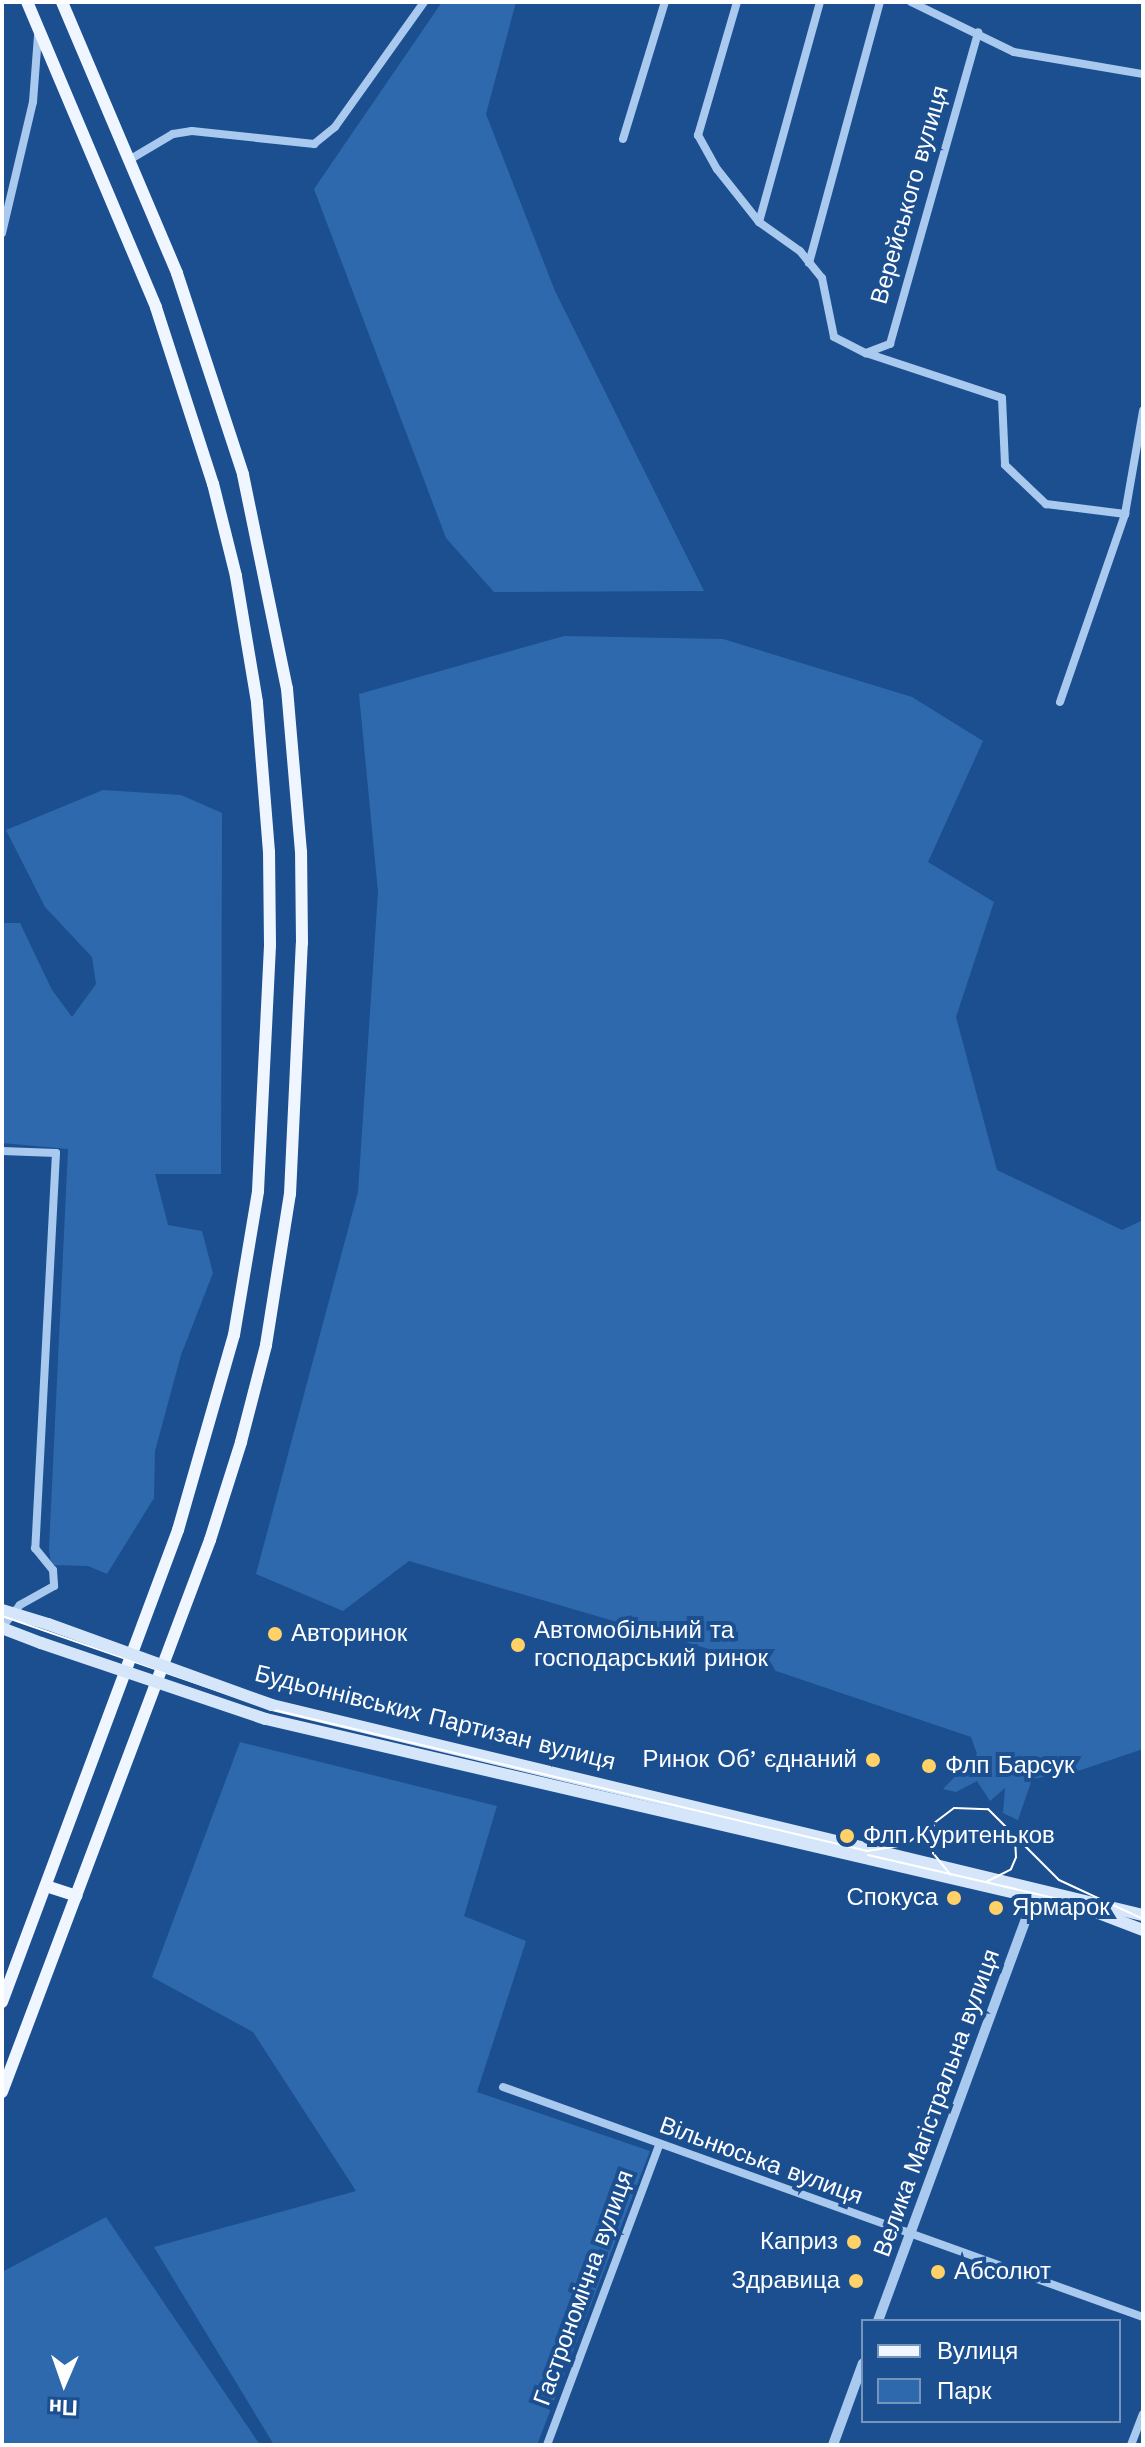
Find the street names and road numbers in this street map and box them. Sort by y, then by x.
street label: Верейського вулиця [865,83,955,307]
street label: Будьоннівських Партизан вулиця [252,1659,618,1777]
street label: Велика Магістральна вулиця [868,1945,1006,2261]
street label: Вільнюська вулиця [656,2111,866,2211]
street label: Гастрономічна вулиця [528,2166,640,2410]

